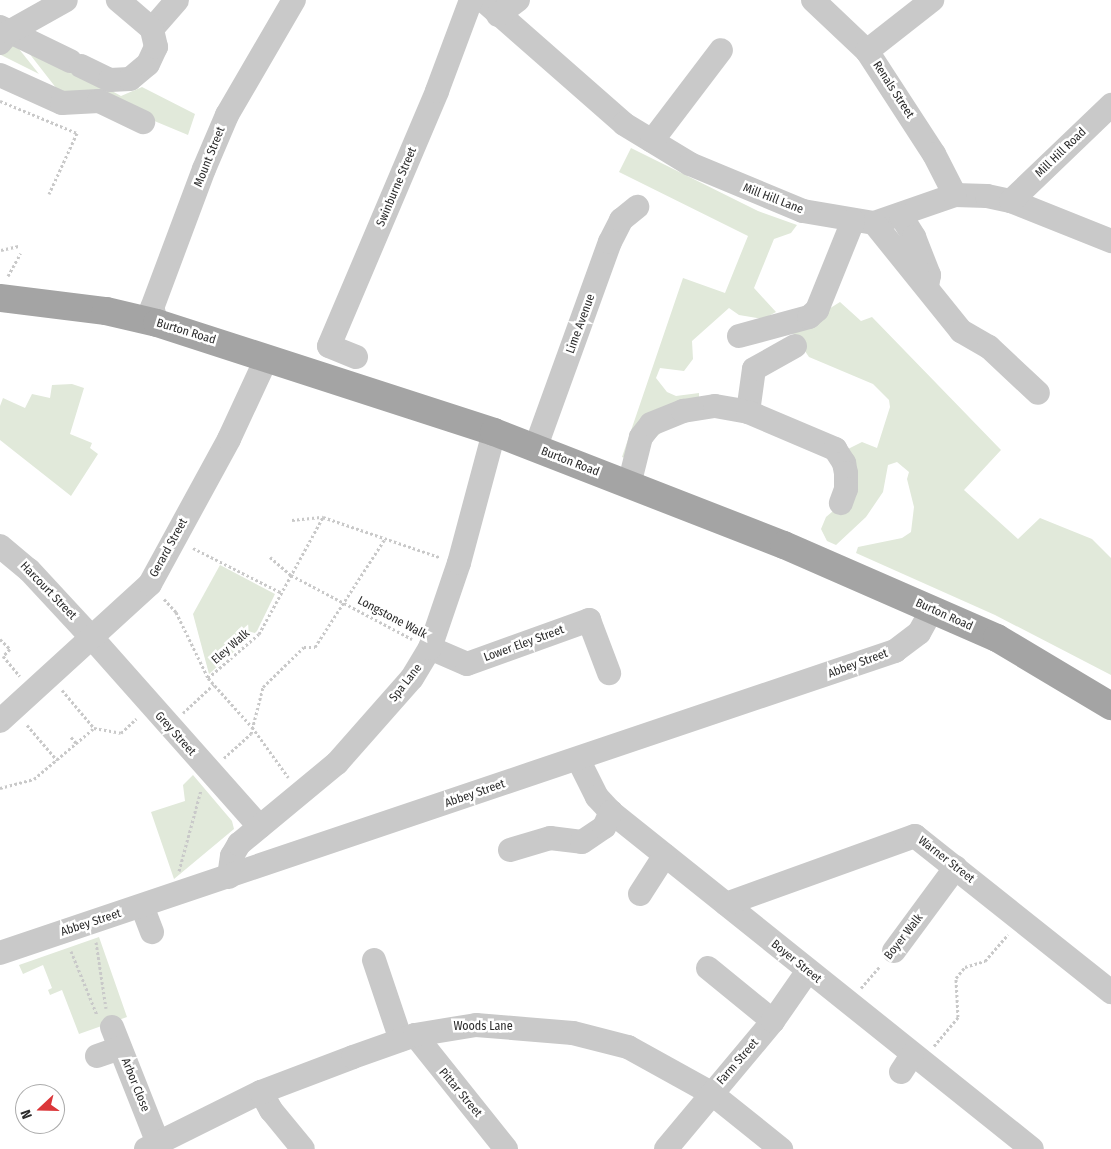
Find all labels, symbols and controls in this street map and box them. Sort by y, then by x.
street label: Renals Street [869,59,917,121]
street label: Mount Street [191,125,229,189]
street label: Mill Hill Road [1033,125,1089,181]
street label: Swinburne Street [374,145,420,229]
street label: Mill Hill Lane [741,181,805,217]
street label: Lime Avenue [564,292,598,356]
street label: Burton Road [155,316,217,348]
street label: Burton Road [539,444,601,480]
street label: Gerard Street [147,516,191,580]
street label: Harcourt Street [17,559,79,623]
street label: Longstone Walk [355,594,429,642]
street label: Burton Road [913,596,975,634]
street label: Lower Eley Street [482,623,566,665]
street label: Eley Walk [209,627,253,667]
street label: Abbey Street [826,647,890,681]
street label: Spa Lane [387,661,425,705]
street label: Grey Street [151,709,199,759]
street label: Abbey Street [443,777,507,811]
street label: Warner Street [915,834,977,886]
street label: Abbey Street [59,906,123,940]
street label: Boyer Walk [882,911,926,963]
street label: Boyer Street [768,937,824,987]
street label: Woods Lane [453,1020,513,1034]
street label: Farm Street [714,1036,762,1088]
street label: Arbor Close [118,1056,152,1114]
street label: Pittar Street [435,1066,485,1120]
north arrow [15,1084,65,1134]
text: N [17,1107,36,1121]

